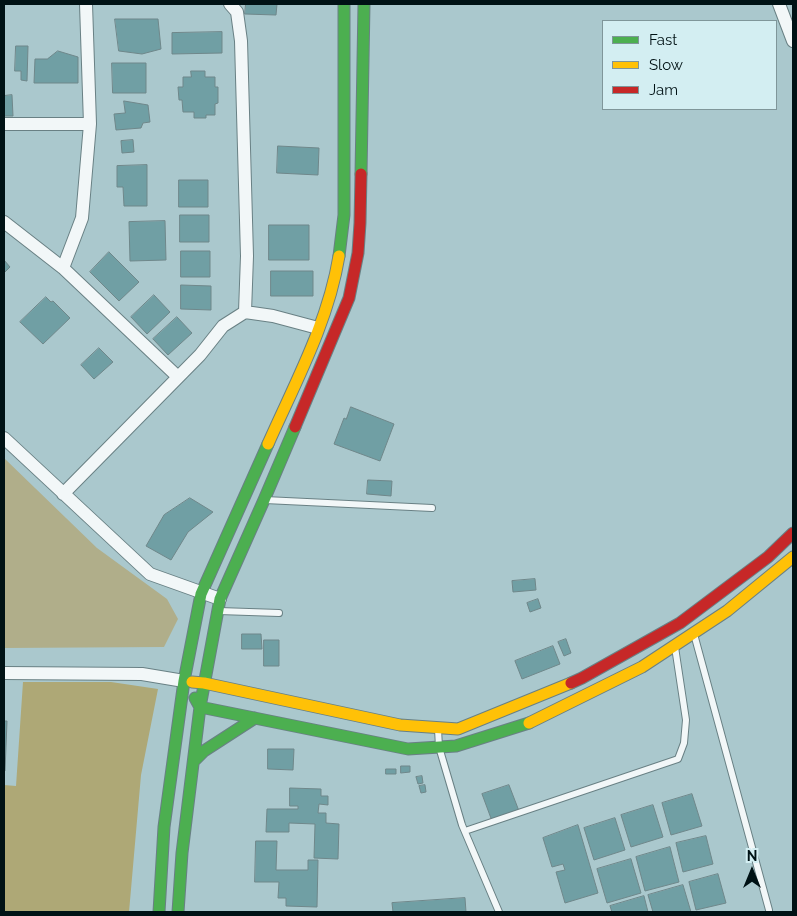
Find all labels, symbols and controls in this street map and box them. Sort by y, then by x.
legend [602,20,777,110]
text: Fast [649,31,677,49]
text: Slow [649,56,683,74]
text: Jam [649,81,678,99]
north arrow [727,846,777,896]
text: N [747,848,757,864]

